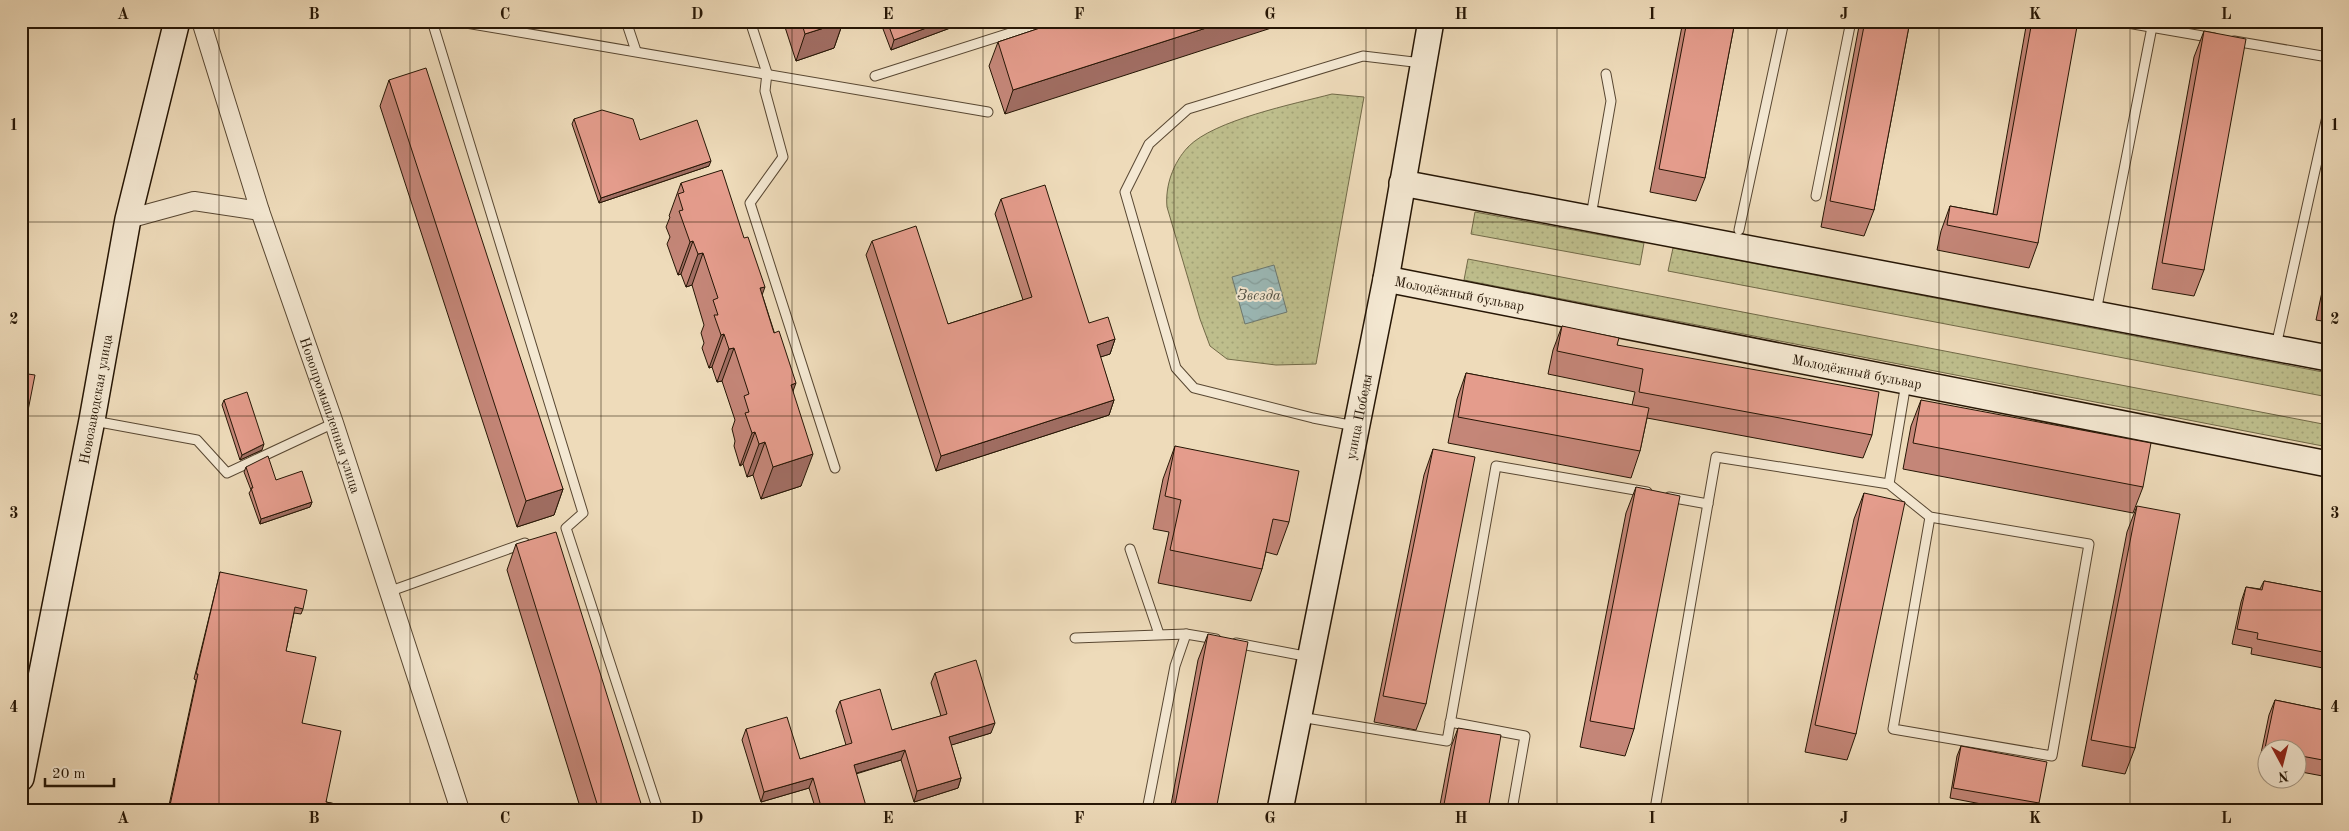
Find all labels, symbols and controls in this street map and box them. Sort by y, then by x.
text: A [117,7,129,23]
text: B [308,7,320,23]
text: C [500,7,510,23]
text: D [691,7,703,23]
text: E [882,7,894,23]
text: F [1074,7,1085,23]
text: G [1264,7,1276,23]
text: H [1454,7,1468,23]
text: I [1648,7,1656,23]
text: J [1840,7,1849,23]
text: K [2029,7,2041,23]
text: L [2221,7,2232,23]
text: 1 [9,118,19,134]
text: 1 [2330,118,2340,134]
street label: Молодёжный бульвар [1393,275,1526,314]
water label: Звезда [1237,288,1281,304]
text: 2 [9,312,19,328]
text: 2 [2330,312,2340,328]
street label: Новозаводская улица [77,333,115,466]
street label: Новопромышленная улица [297,336,362,495]
street label: Молодёжный бульвар [1791,353,1923,392]
street label: улица Победы [1344,373,1375,461]
text: 3 [9,506,19,522]
text: 3 [2330,506,2340,522]
text: 4 [9,700,19,716]
text: 4 [2330,700,2340,716]
north arrow [2256,738,2306,788]
scale bar [45,756,114,788]
text: 20 m [52,767,86,782]
text: N [2277,768,2290,784]
text: A [117,811,129,827]
text: B [308,811,320,827]
text: C [500,811,510,827]
text: D [691,811,703,827]
text: E [882,811,894,827]
text: F [1074,811,1085,827]
text: G [1264,811,1276,827]
text: H [1454,811,1468,827]
text: I [1648,811,1656,827]
text: J [1840,811,1849,827]
text: K [2029,811,2041,827]
text: L [2221,811,2232,827]

